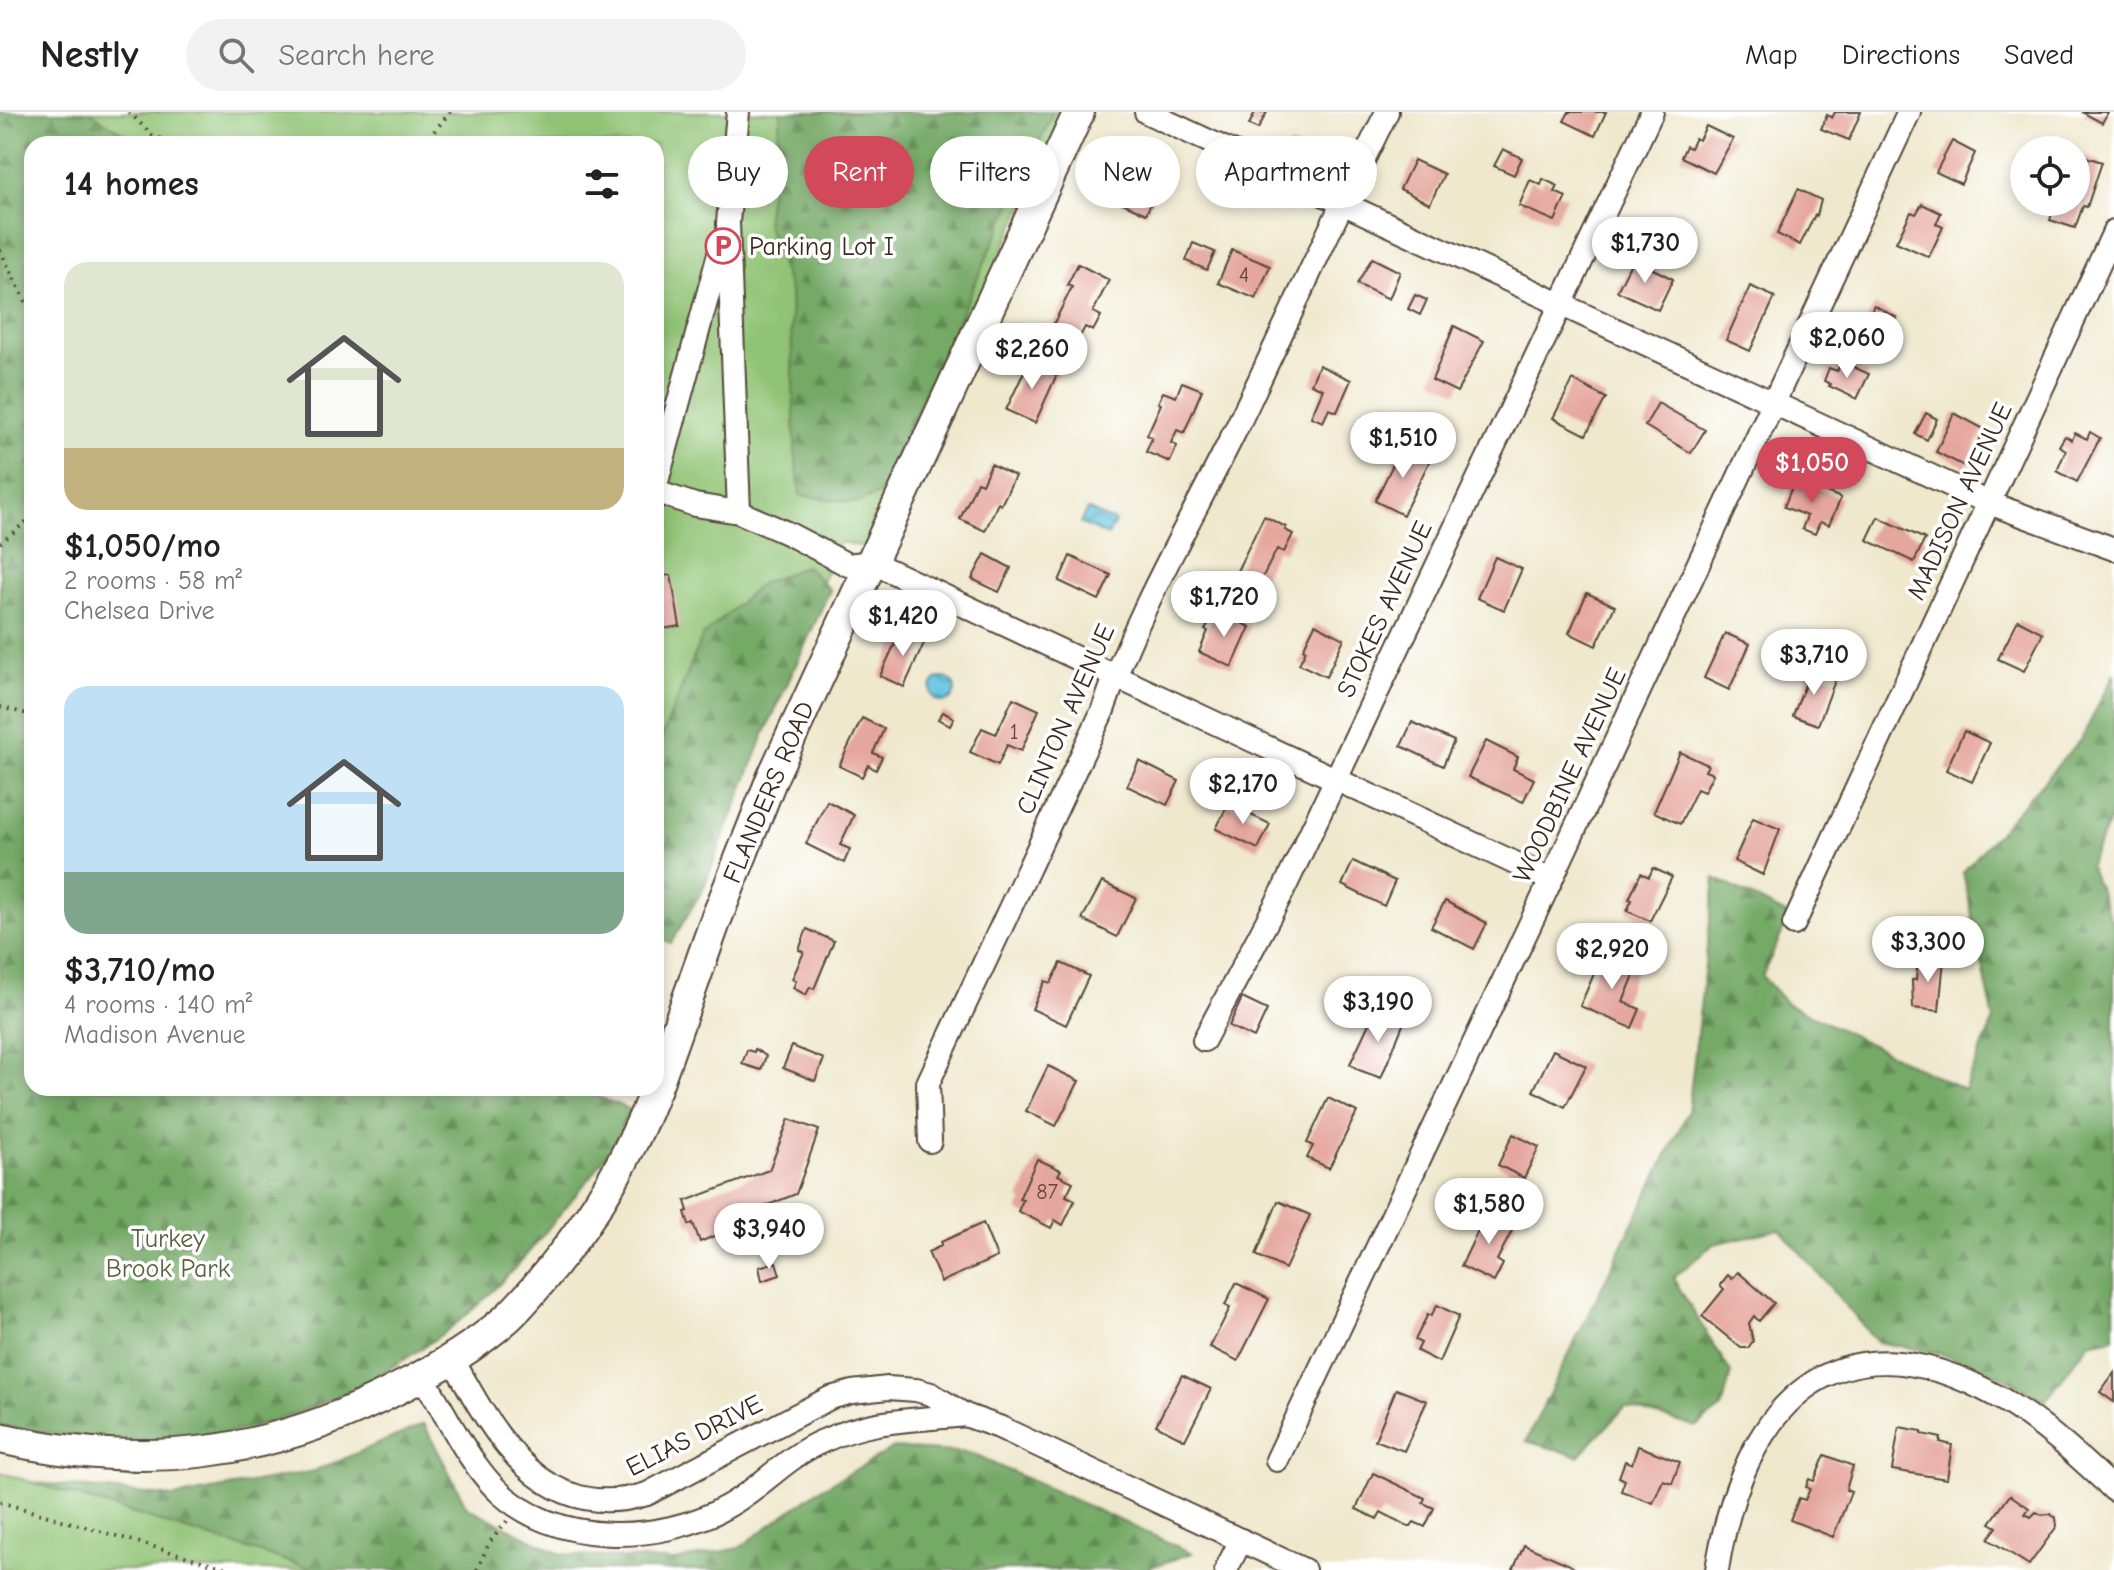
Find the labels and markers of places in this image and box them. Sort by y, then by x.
pin: $1,730 [1580,217,1710,285]
parking icon: Parking Lot I [704,227,742,265]
place label: Parking Lot I [749,232,894,262]
pin: $2,060 [1782,312,1912,380]
pin: $2,260 [967,323,1097,391]
pin: $1,510 [1338,412,1468,480]
pin: $1,050 [1747,437,1877,505]
pin: $1,720 [1159,571,1289,639]
pin: $1,420 [838,590,968,658]
pin: $3,710 [1749,629,1879,697]
pin: $2,170 [1178,758,1308,826]
pin: $3,300 [1863,916,1993,984]
pin: $2,920 [1547,923,1677,991]
pin: $3,190 [1313,976,1443,1044]
pin: $1,580 [1424,1178,1554,1246]
pin: $3,940 [704,1203,834,1271]

